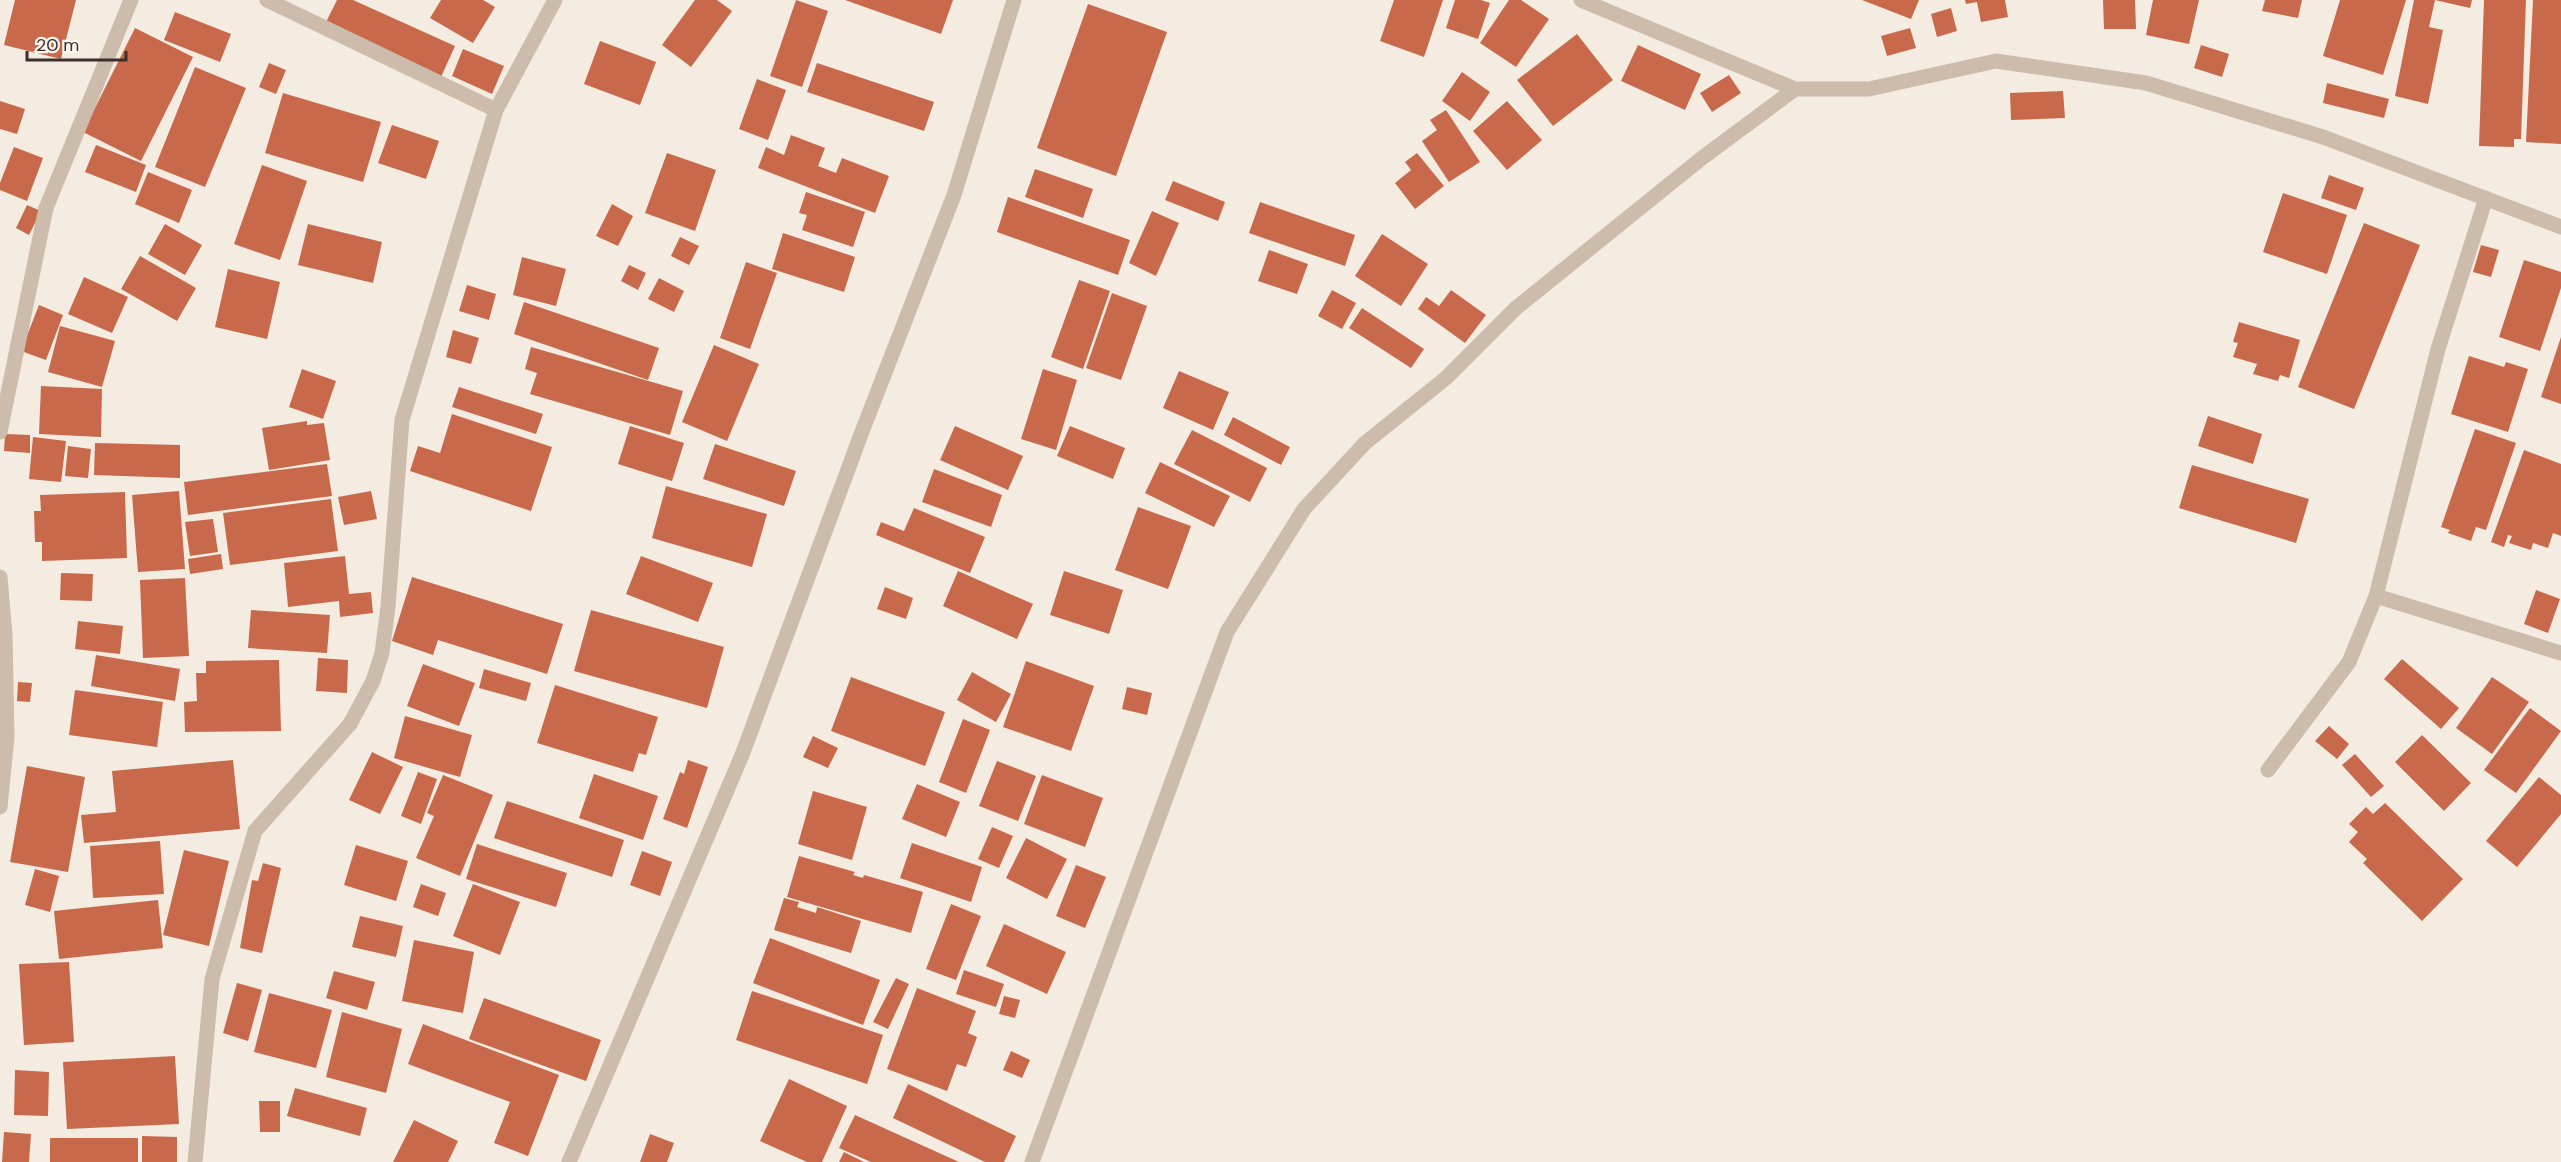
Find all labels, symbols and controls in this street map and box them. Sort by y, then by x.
scale bar [27,24,126,62]
text: 20 m [36,33,79,57]

